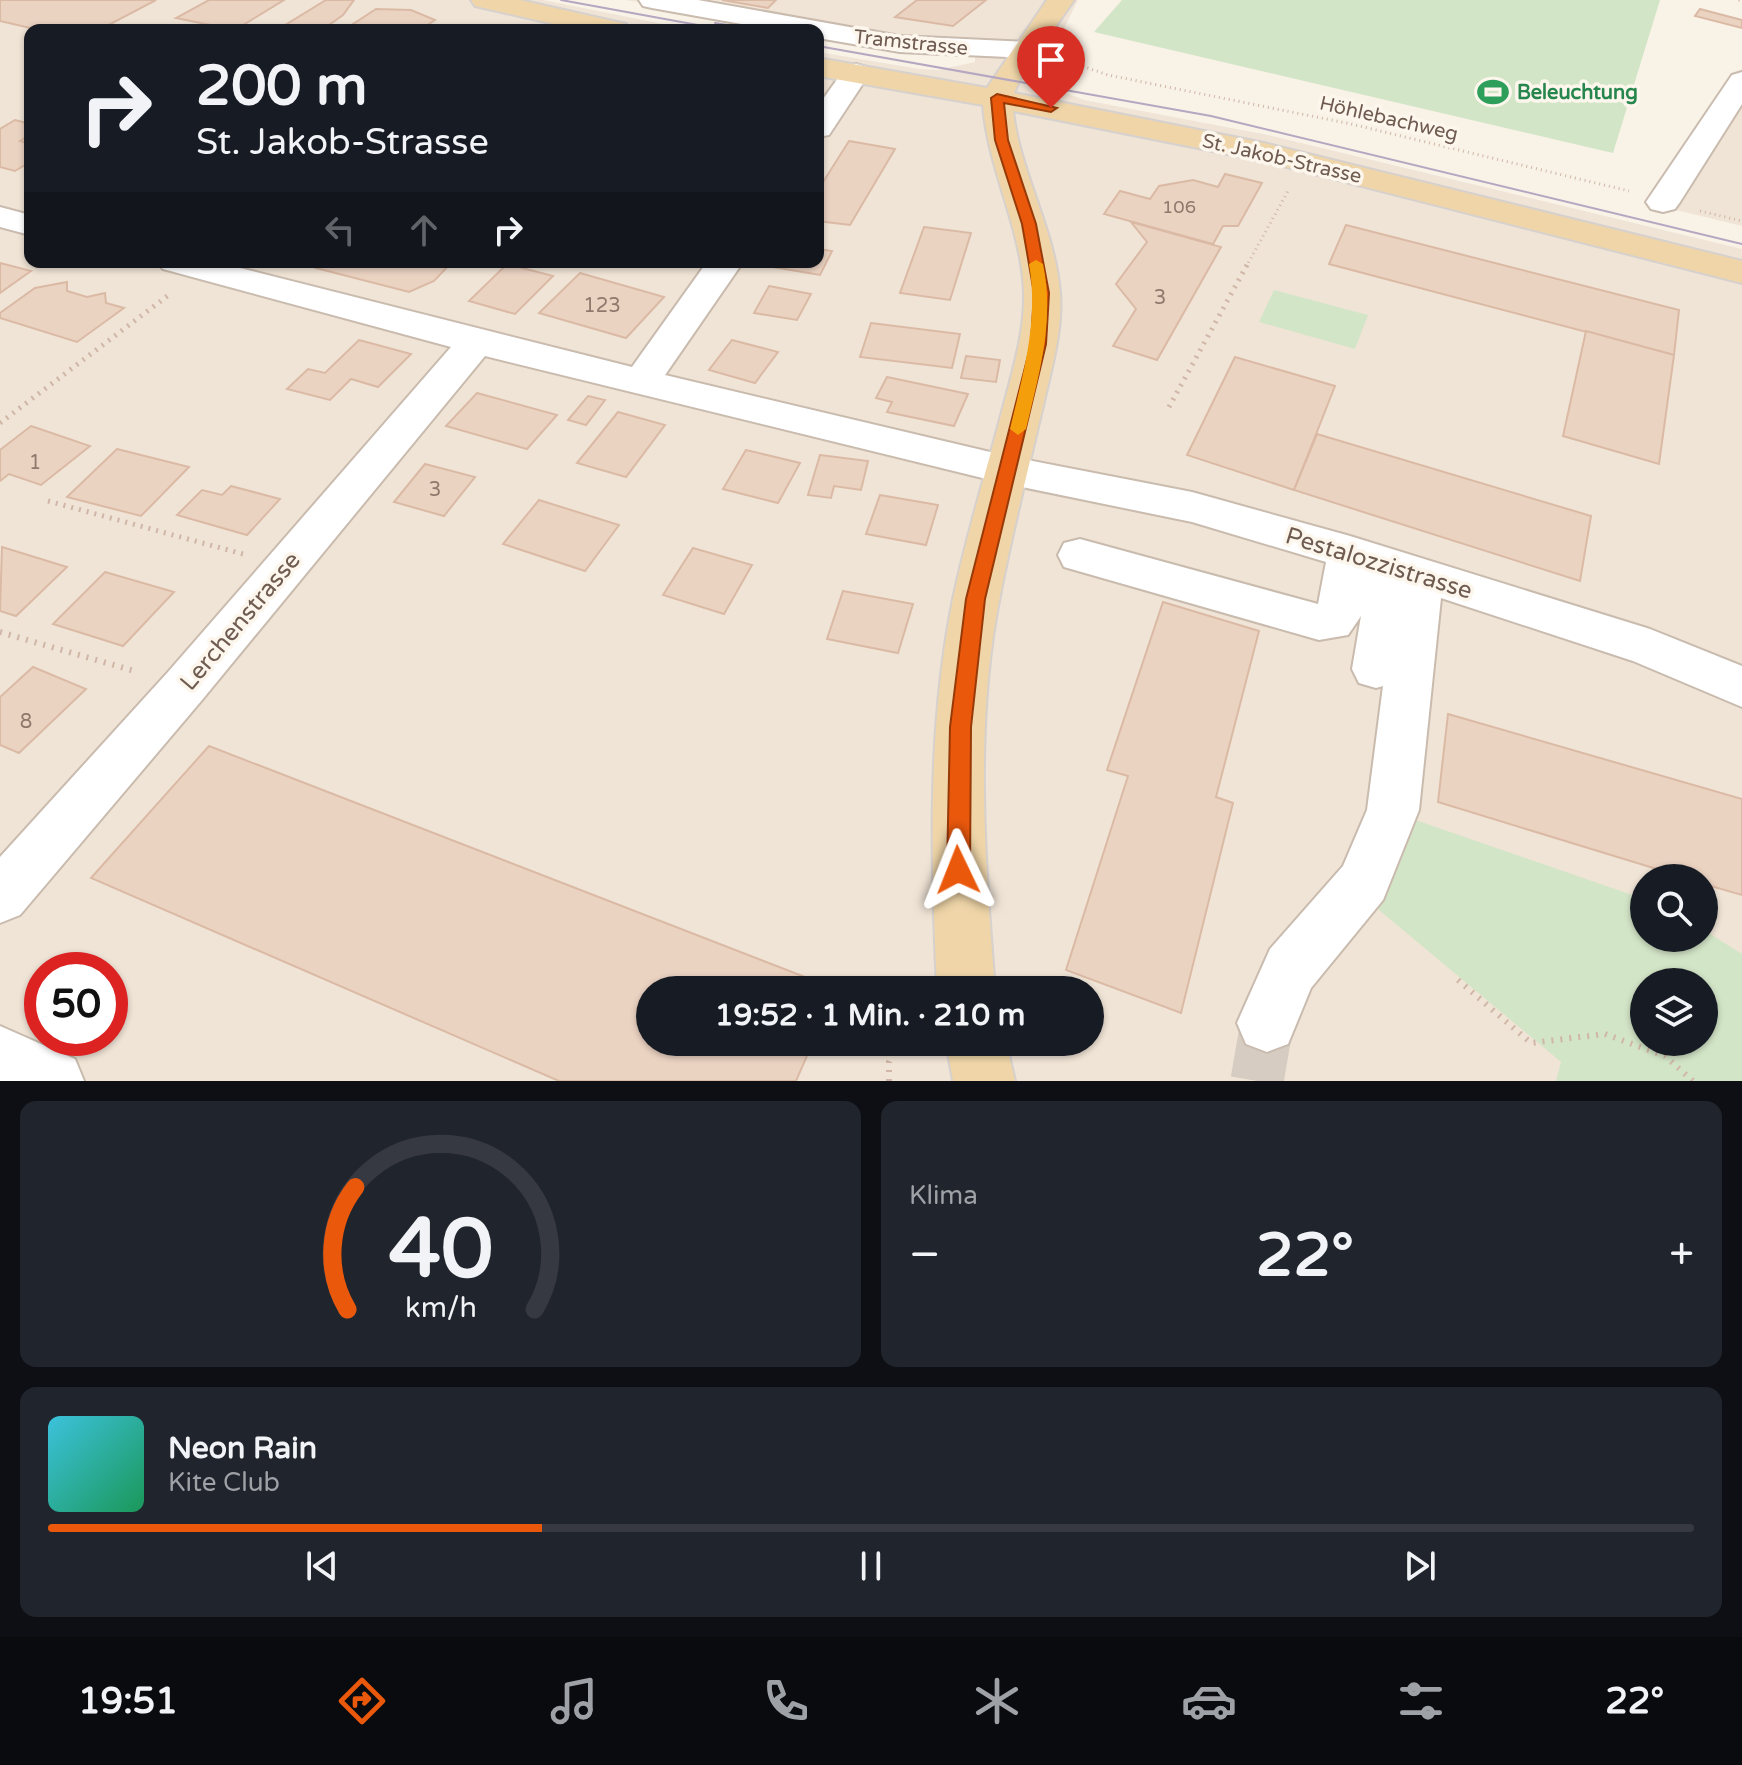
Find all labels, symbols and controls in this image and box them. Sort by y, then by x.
street label: Tramstrasse [853,25,969,61]
pin [1017,26,1085,108]
icon: arrive [1029,38,1073,82]
text: 200 m [196,53,367,120]
icon: right [64,56,168,160]
sports icon: Beleuchtung [1476,75,1510,109]
place label: Beleuchtung [1517,81,1638,105]
street label: Höhlebachweg [1317,91,1460,147]
text: St. Jakob-Strasse [196,121,489,164]
street label: St. Jakob-Strasse [1200,129,1364,189]
house number: 106 [1162,196,1196,218]
icon: left [318,208,362,252]
icon: ahead [402,208,446,252]
icon: right [486,208,530,252]
house number: 3 [1154,286,1166,310]
house number: 123 [583,294,621,318]
house number: 1 [29,451,41,475]
house number: 3 [429,478,441,502]
street label: Pestalozzistrasse [1282,521,1476,606]
street label: Lerchenstrasse [174,546,307,696]
house number: 8 [20,710,32,734]
position arrow [916,828,1000,912]
map controls [1630,864,1718,1056]
button: search [1630,864,1718,952]
speed limit sign: 50 [24,952,128,1056]
button: layers [1630,968,1718,1056]
text: 19:52 · 1 Min. · 210 m [715,997,1025,1034]
text: Klima [909,1180,978,1211]
text: 40 [388,1200,493,1300]
text: 22° [1256,1220,1354,1292]
text: − [909,1229,940,1282]
text: + [1669,1229,1694,1282]
text: km/h [405,1291,476,1325]
text: Neon Rain [168,1430,317,1467]
text: Kite Club [168,1467,280,1498]
icon: previous [300,1544,344,1588]
icon: pause [849,1544,893,1588]
icon: next [1398,1544,1442,1588]
icon: directions [334,1673,390,1729]
icon: music [546,1673,602,1729]
icon: phone [758,1673,814,1729]
icon: climate [969,1673,1025,1729]
icon: car [1181,1673,1237,1729]
icon: filters [1393,1673,1449,1729]
text: 19:51 [78,1680,178,1723]
text: 22° [1605,1680,1664,1723]

